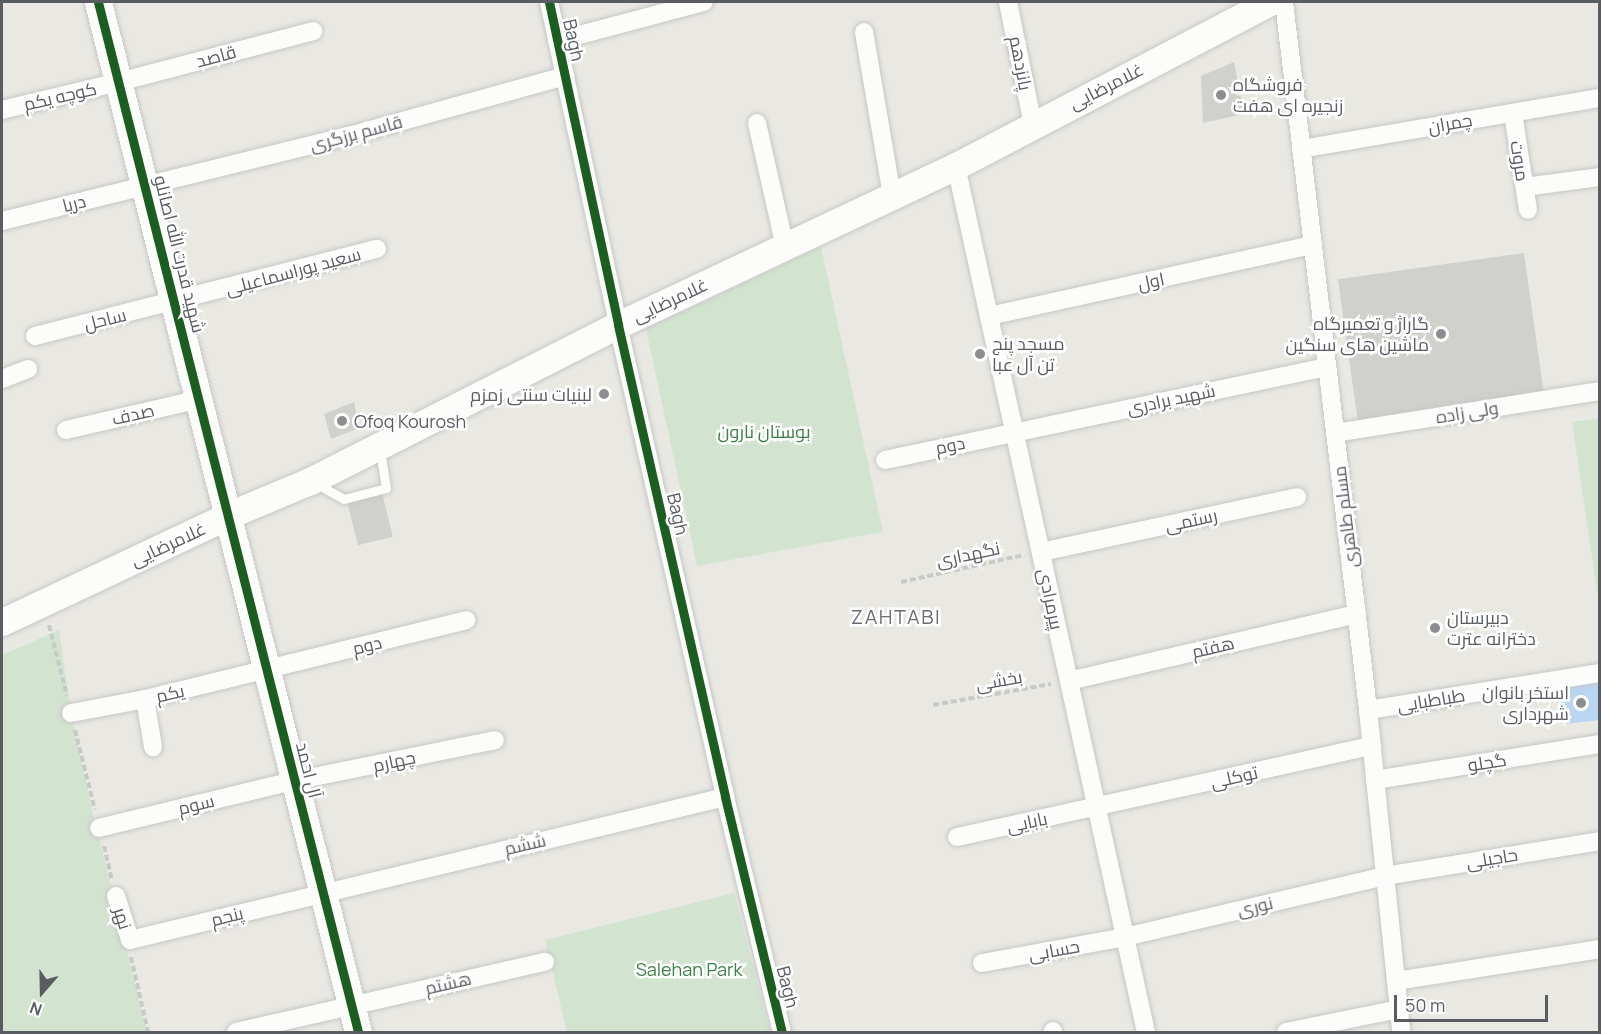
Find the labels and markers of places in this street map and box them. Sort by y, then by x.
place label: فروشگاه زنجیره ای هفت [1233,74,1343,116]
marker: فروشگاه زنجیره ای هفت [1214,88,1228,102]
place label: گاراژ و تعمیرگاه ماشین های سنگین [1286,313,1429,356]
marker: گاراژ و تعمیرگاه ماشین های سنگین [1434,327,1448,341]
place label: مسجد پنج تن آل عبا [992,333,1065,376]
marker: مسجد پنج تن آل عبا [973,347,987,361]
place label: لبنیات سنتی زمزم [470,383,592,405]
marker: لبنیات سنتی زمزم [597,387,611,401]
place label: Ofoq Kourosh [354,410,466,432]
marker: Ofoq Kourosh [335,414,349,428]
place label: دبیرستان دخترانه عترت [1447,607,1536,650]
marker: دبیرستان دخترانه عترت [1428,621,1442,635]
place label: استخر بانوان شهرداری [1482,682,1569,724]
marker: استخر بانوان شهرداری [1574,696,1588,710]

